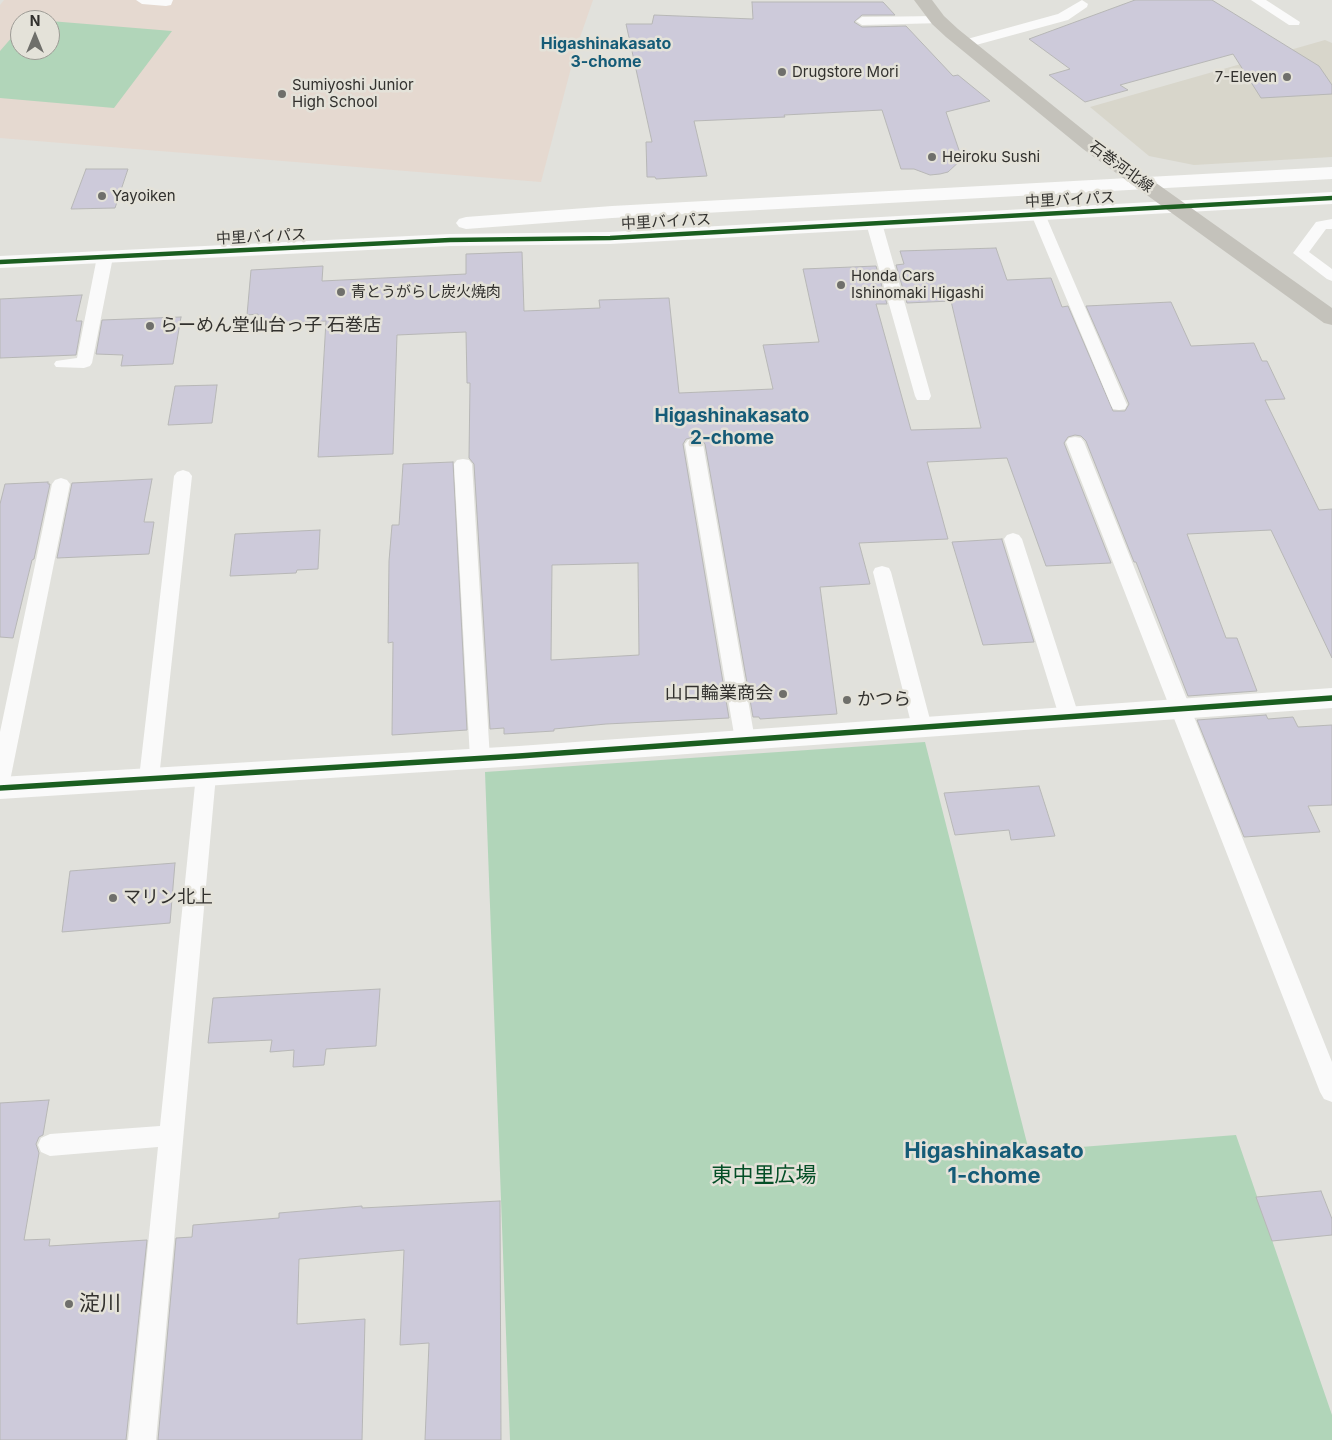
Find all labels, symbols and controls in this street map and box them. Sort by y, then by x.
north arrow [10,10,60,60]
text: N [30,12,40,29]
district label: Higashinakasato 3-chome [541,34,671,72]
place label: Drugstore Mori [792,63,899,81]
marker: Drugstore Mori [776,66,788,78]
place label: 7-Eleven [1215,68,1277,86]
marker: 7-Eleven [1281,71,1293,83]
place label: Sumiyoshi Junior High School [292,76,414,111]
marker: Sumiyoshi Junior High School [276,88,288,100]
street label: 石巻河北線 [1085,138,1157,196]
place label: Heiroku Sushi [942,148,1040,166]
marker: Heiroku Sushi [926,151,938,163]
place label: Yayoiken [112,187,176,205]
street label: 中里バイパス [1025,189,1115,211]
marker: Yayoiken [96,190,108,202]
street label: 中里バイパス [621,211,711,233]
street label: 中里バイパス [216,226,306,248]
place label: Honda Cars Ishinomaki Higashi [851,267,984,302]
marker: Honda Cars Ishinomaki Higashi [835,279,847,291]
place label: 青とうがらし炭火焼肉 [351,283,501,301]
marker: 青とうがらし炭火焼肉 [335,286,347,298]
place label: らーめん堂仙台っ子 石巻店 [160,315,381,337]
marker: らーめん堂仙台っ子 石巻店 [144,320,156,332]
district label: Higashinakasato 2-chome [654,405,810,449]
place label: 山口輪業商会 [665,683,773,705]
marker: 山口輪業商会 [777,688,789,700]
place label: かつら [857,689,911,711]
marker: かつら [841,694,853,706]
place label: マリン北上 [123,887,213,909]
marker: マリン北上 [107,892,119,904]
district label: Higashinakasato 1-chome [904,1138,1084,1190]
park label: 東中里広場 [712,1163,816,1189]
place label: 淀川 [79,1291,121,1317]
marker: 淀川 [63,1298,75,1310]

